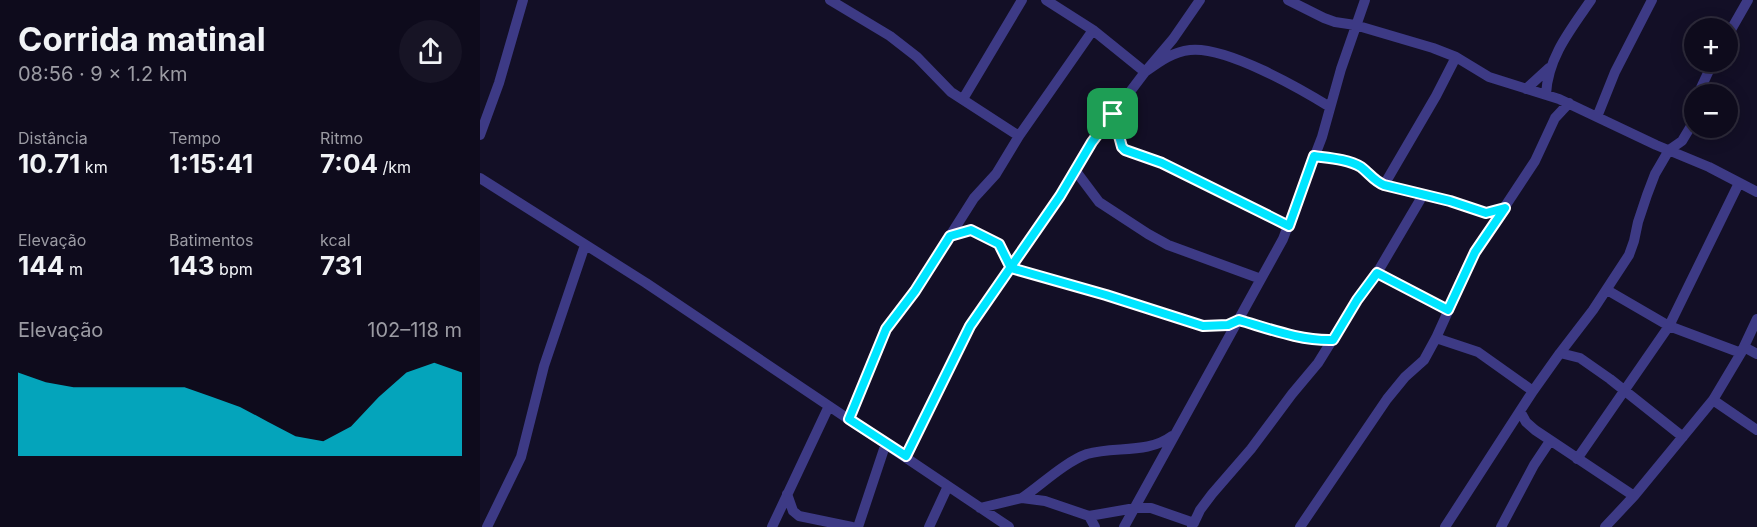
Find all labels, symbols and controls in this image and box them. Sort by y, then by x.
map controls [1684,18,1738,138]
button: + [1684,18,1738,72]
text: Corrida matinal [18,19,266,59]
button: share [399,20,462,83]
text: 08:56 · 9 × 1.2 km [18,62,187,86]
button: − [1684,84,1738,138]
pin [1087,88,1138,139]
icon: arrive [1096,97,1129,130]
text: Distância [18,128,88,148]
text: Tempo [169,128,221,148]
text: Ritmo [320,128,363,148]
text: 10.71 [18,148,80,179]
text: 1:15:41 [169,148,253,179]
text: 7:04 [320,148,378,179]
text: km [80,157,108,177]
text: /km [378,157,411,177]
text: Elevação [18,230,86,250]
text: Batimentos [169,230,253,250]
text: kcal [320,230,351,250]
text: 144 [18,250,64,281]
text: 143 [169,250,215,281]
text: 731 [320,250,363,281]
text: m [64,259,83,279]
text: bpm [215,259,253,279]
text: Elevação [18,318,103,342]
text: 102–118 m [367,318,462,342]

